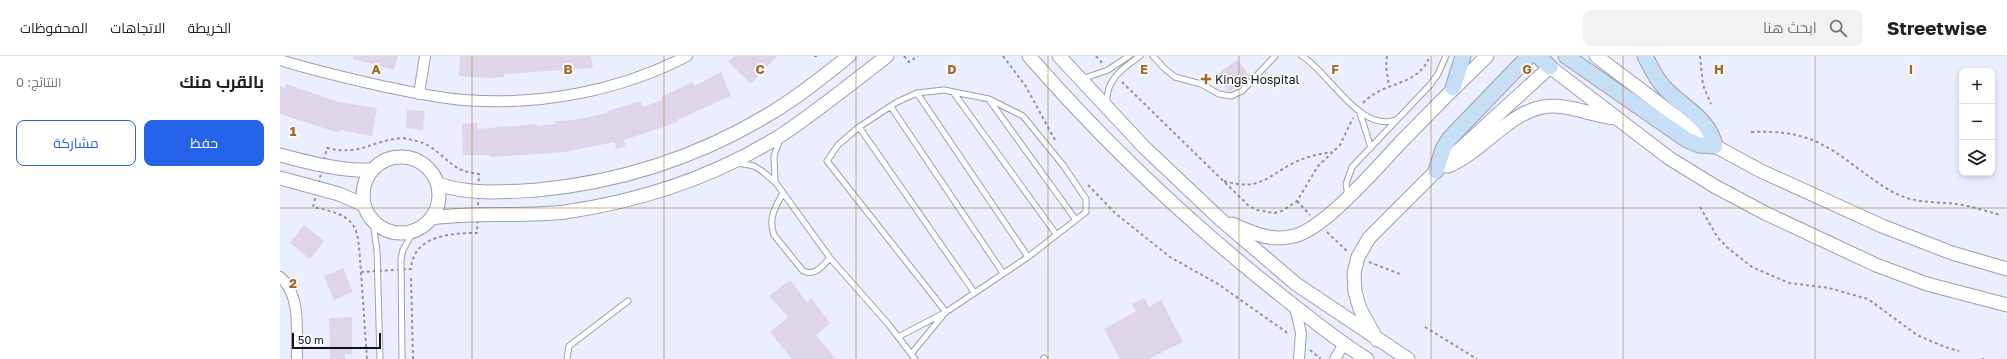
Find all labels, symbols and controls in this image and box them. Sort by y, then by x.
search box [1583,10,1863,46]
text: Streetwise [1887,16,1987,39]
icon: search [1827,17,1849,39]
text: ابحث هنا [1763,18,1817,36]
text: المحفوظات [20,19,88,36]
text: الاتجاهات [110,19,166,36]
text: الخريطة [188,19,231,36]
text: A [371,61,381,77]
text: B [563,61,573,77]
text: C [755,61,765,77]
text: D [947,61,957,77]
text: E [1140,61,1148,77]
text: F [1331,61,1339,77]
text: G [1522,61,1532,77]
text: H [1714,61,1724,77]
text: I [1909,61,1913,77]
map controls [1959,68,1995,176]
button: + [1959,68,1995,104]
text: بالقرب منك [180,71,264,92]
place label: Kings Hospital [1215,72,1299,87]
marker: Kings Hospital [1200,73,1212,85]
text: النتائج: 0 [16,74,61,90]
button: − [1959,104,1995,140]
button: مشاركة [16,120,136,166]
button: حفظ [144,120,264,166]
text: 1 [290,123,297,139]
button: layers [1959,140,1995,176]
text: 2 [289,275,297,291]
scale bar [292,331,381,350]
text: 50 m [298,333,324,346]

